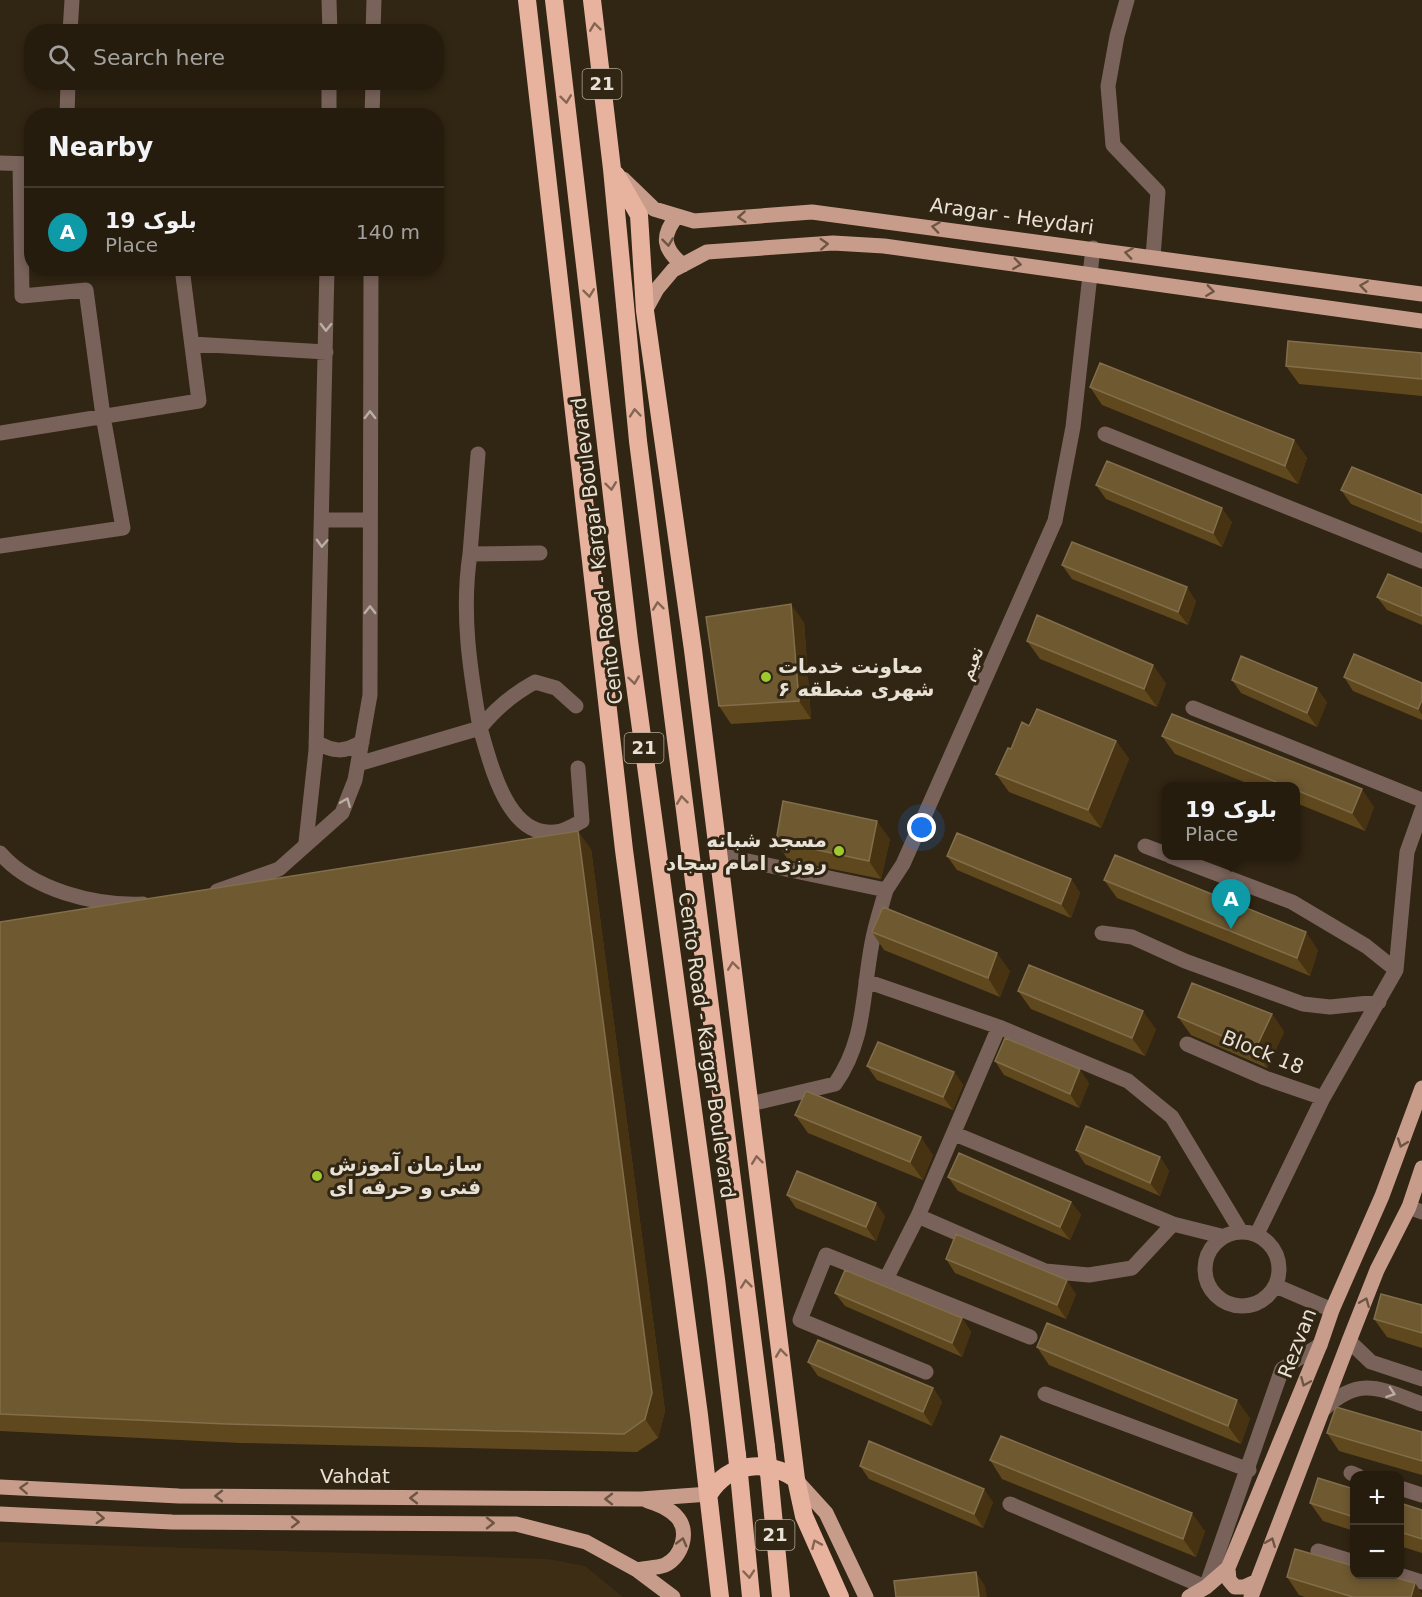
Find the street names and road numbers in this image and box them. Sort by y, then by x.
road number: 21 [582,69,622,99]
street label: Aragar - Heydari [929,193,1095,239]
street label: Cento Road - Kargar Boulevard [566,396,628,706]
street label: نعیم [953,642,989,684]
road number: 21 [624,733,664,763]
street label: Cento Road - Kargar Boulevard [674,890,740,1200]
street label: Block 18 [1219,1025,1307,1079]
street label: Rezvan [1273,1305,1321,1381]
street label: Vahdat [320,1464,390,1488]
road number: 21 [756,1520,794,1550]

